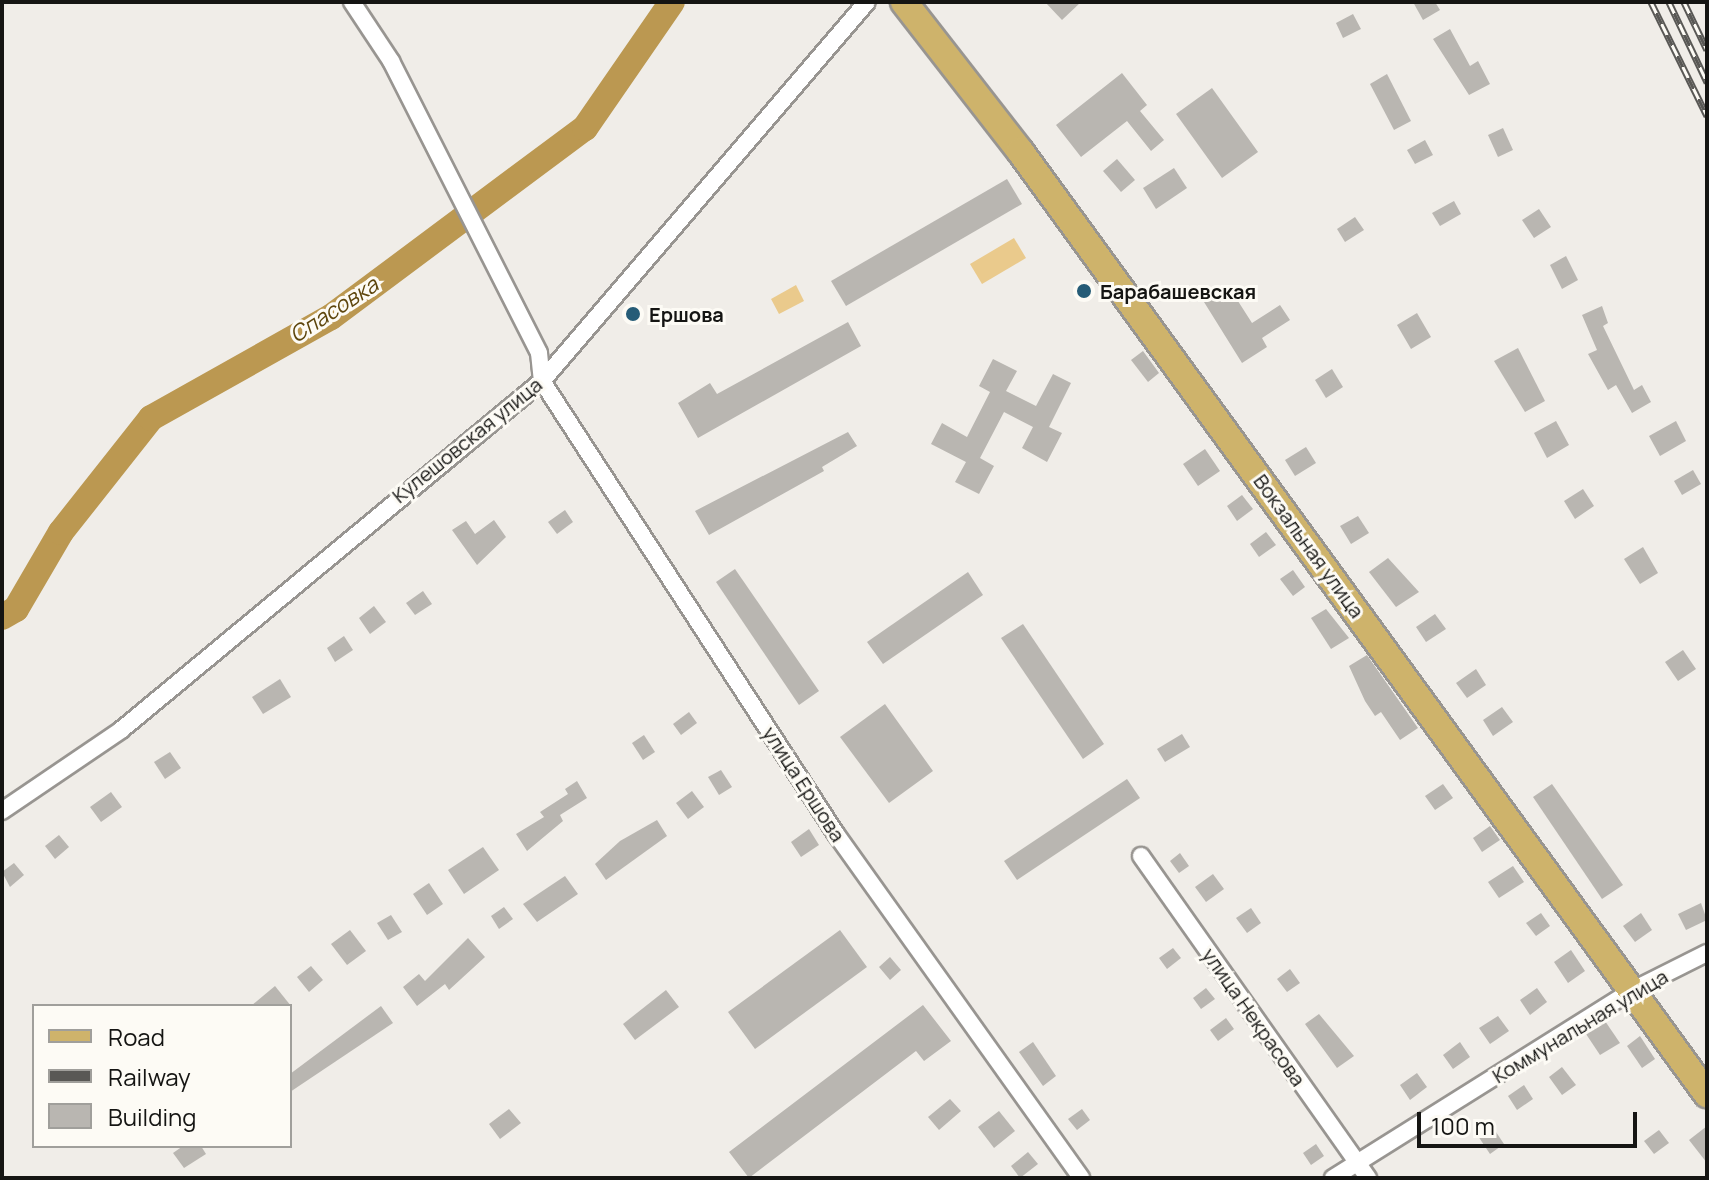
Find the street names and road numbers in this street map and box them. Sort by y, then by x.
street label: Кулешовская улица [387,372,547,508]
street label: Вокзальная улица [1249,470,1369,622]
street label: улица Ершова [758,722,850,846]
street label: улица Некрасова [1197,943,1311,1091]
street label: Коммунальная улица [1488,964,1672,1088]

